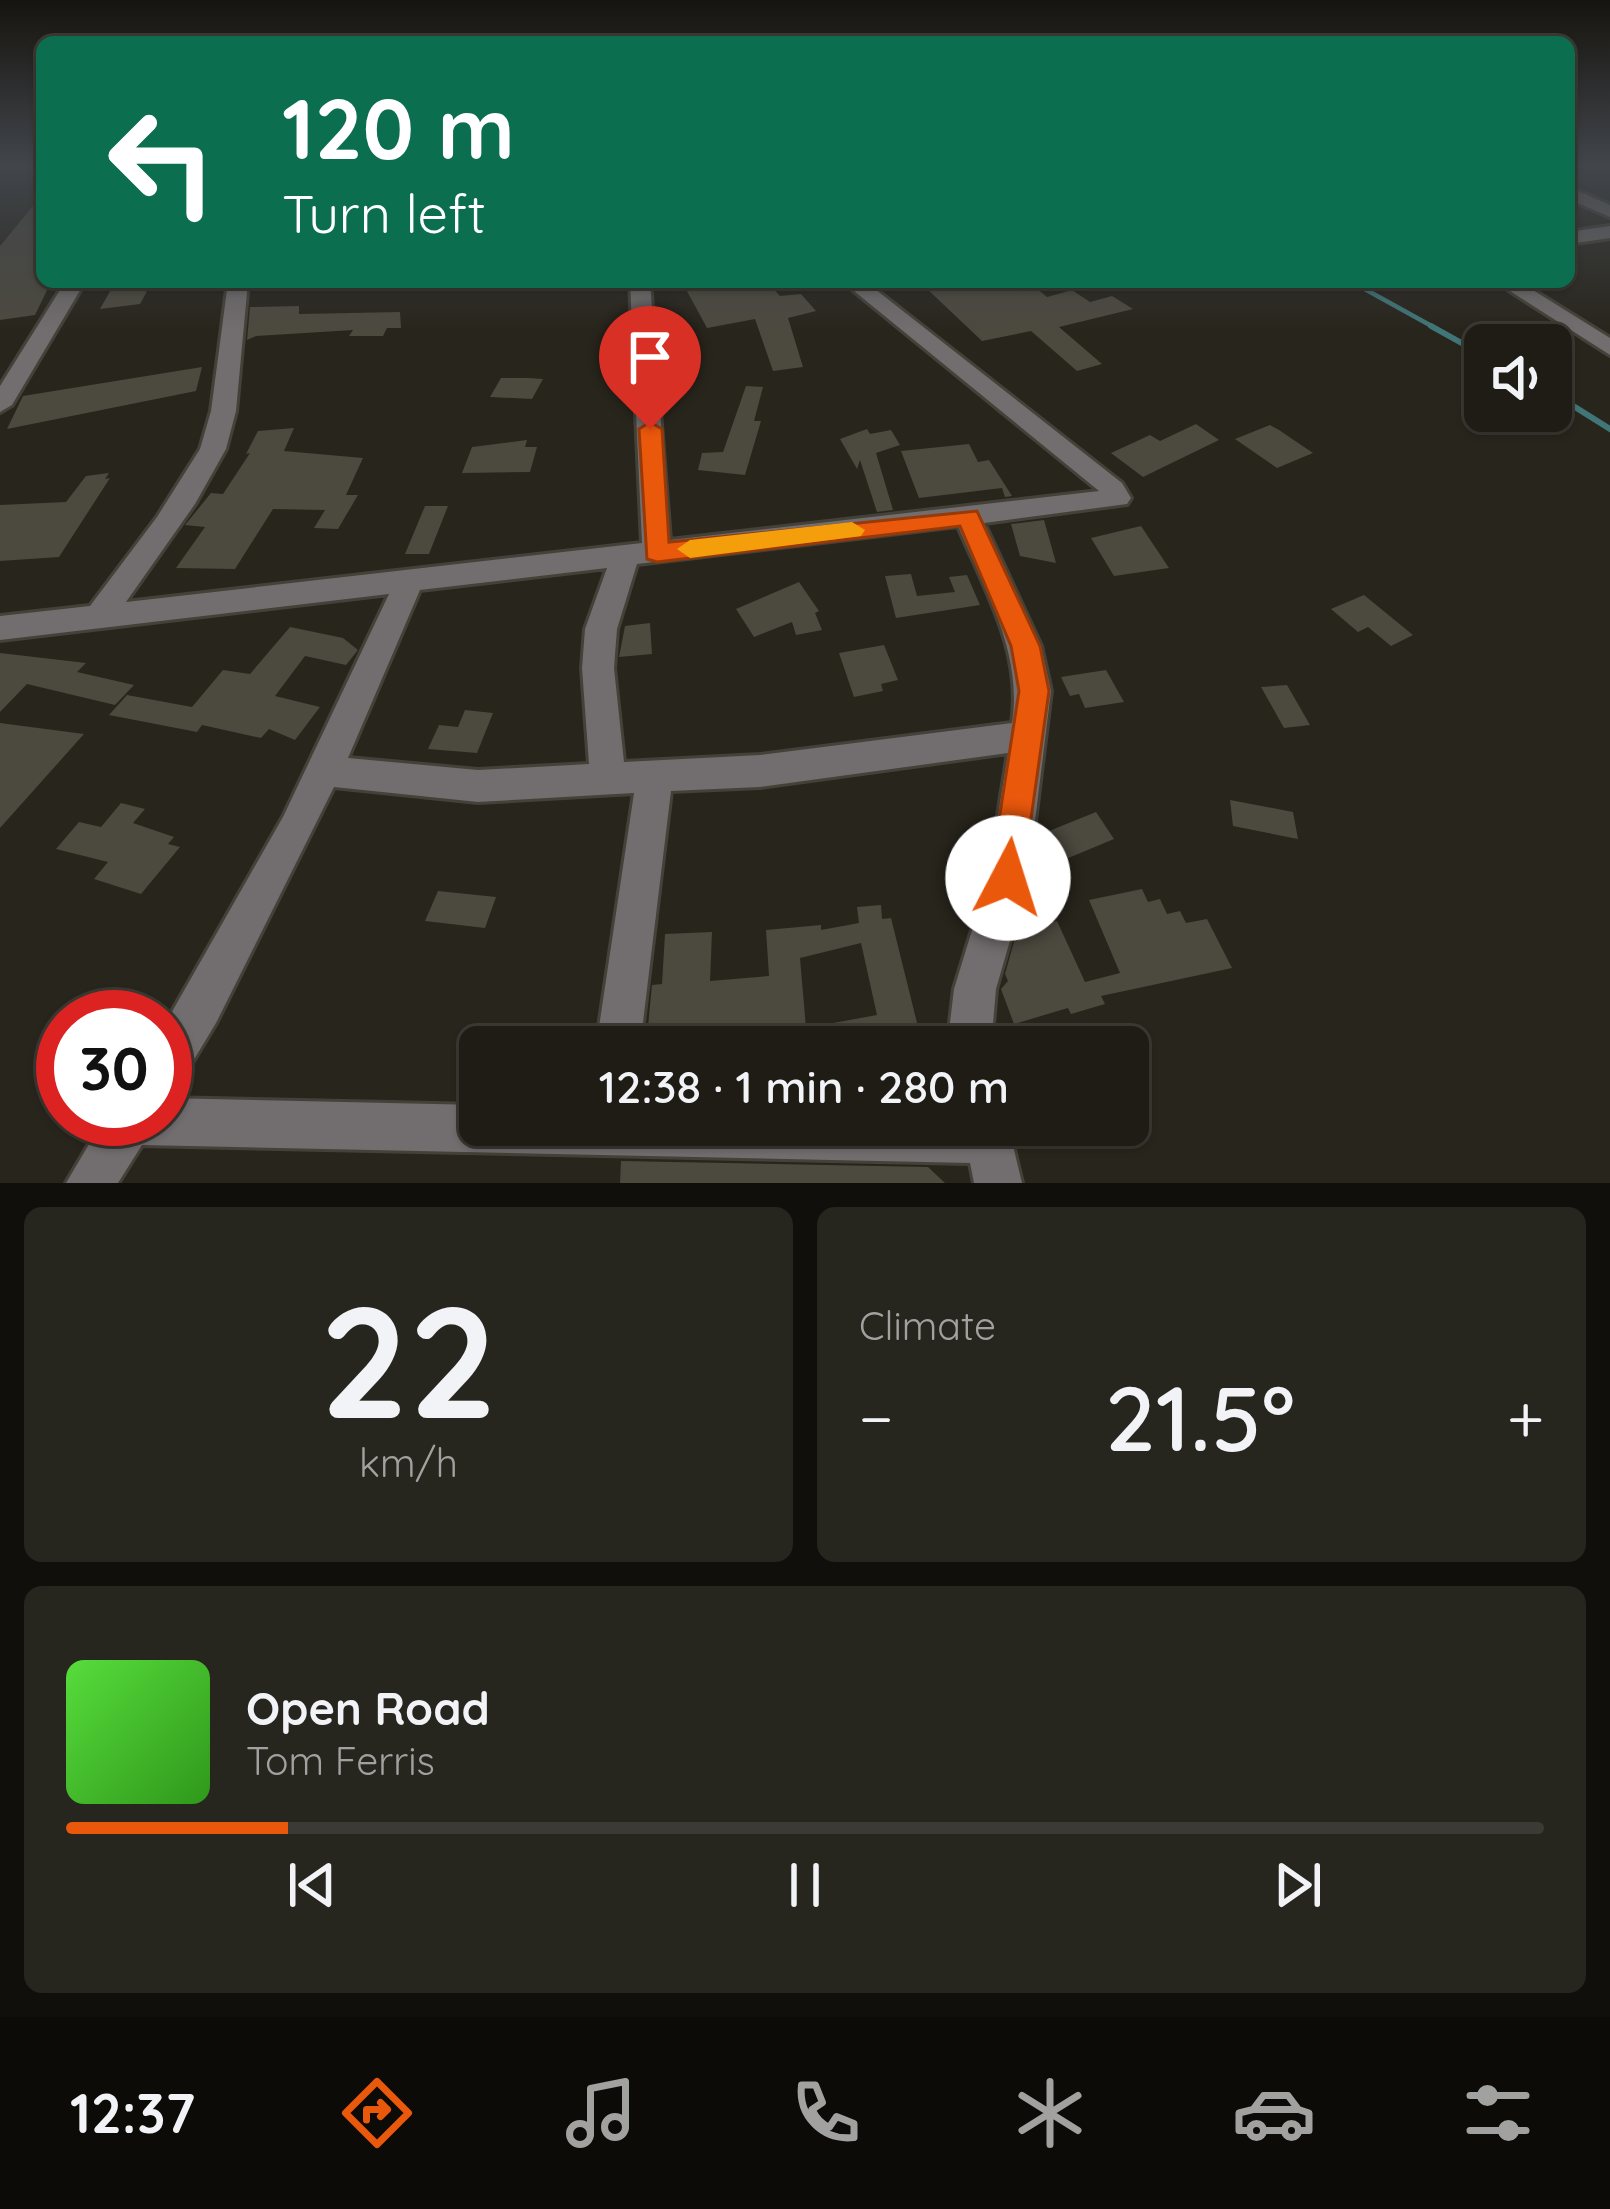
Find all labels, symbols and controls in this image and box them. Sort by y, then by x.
text: 120 m [282,75,515,180]
icon: left [84,84,240,240]
text: Turn left [282,179,486,247]
pin [599,306,701,429]
icon: arrive [617,324,683,390]
map controls [1464,324,1572,432]
button: sound [1464,324,1572,432]
position arrow [945,815,1071,941]
speed limit sign: 30 [36,990,192,1146]
text: 12:38 · 1 min · 280 m [599,1058,1009,1114]
text: 22 [320,1262,497,1457]
text: Climate [859,1301,996,1350]
text: 21.5° [1105,1361,1295,1474]
text: − [859,1376,893,1459]
text: + [1507,1376,1544,1459]
text: km/h [359,1438,458,1487]
text: Open Road [246,1680,490,1736]
text: Tom Ferris [246,1736,435,1785]
icon: previous [279,1852,345,1918]
icon: pause [772,1852,838,1918]
icon: next [1265,1852,1331,1918]
icon: directions [335,2071,419,2155]
icon: music [559,2071,643,2155]
icon: phone [784,2071,868,2155]
icon: climate [1008,2071,1092,2155]
icon: car [1232,2071,1316,2155]
icon: filters [1456,2071,1540,2155]
text: 12:37 [70,2079,195,2147]

